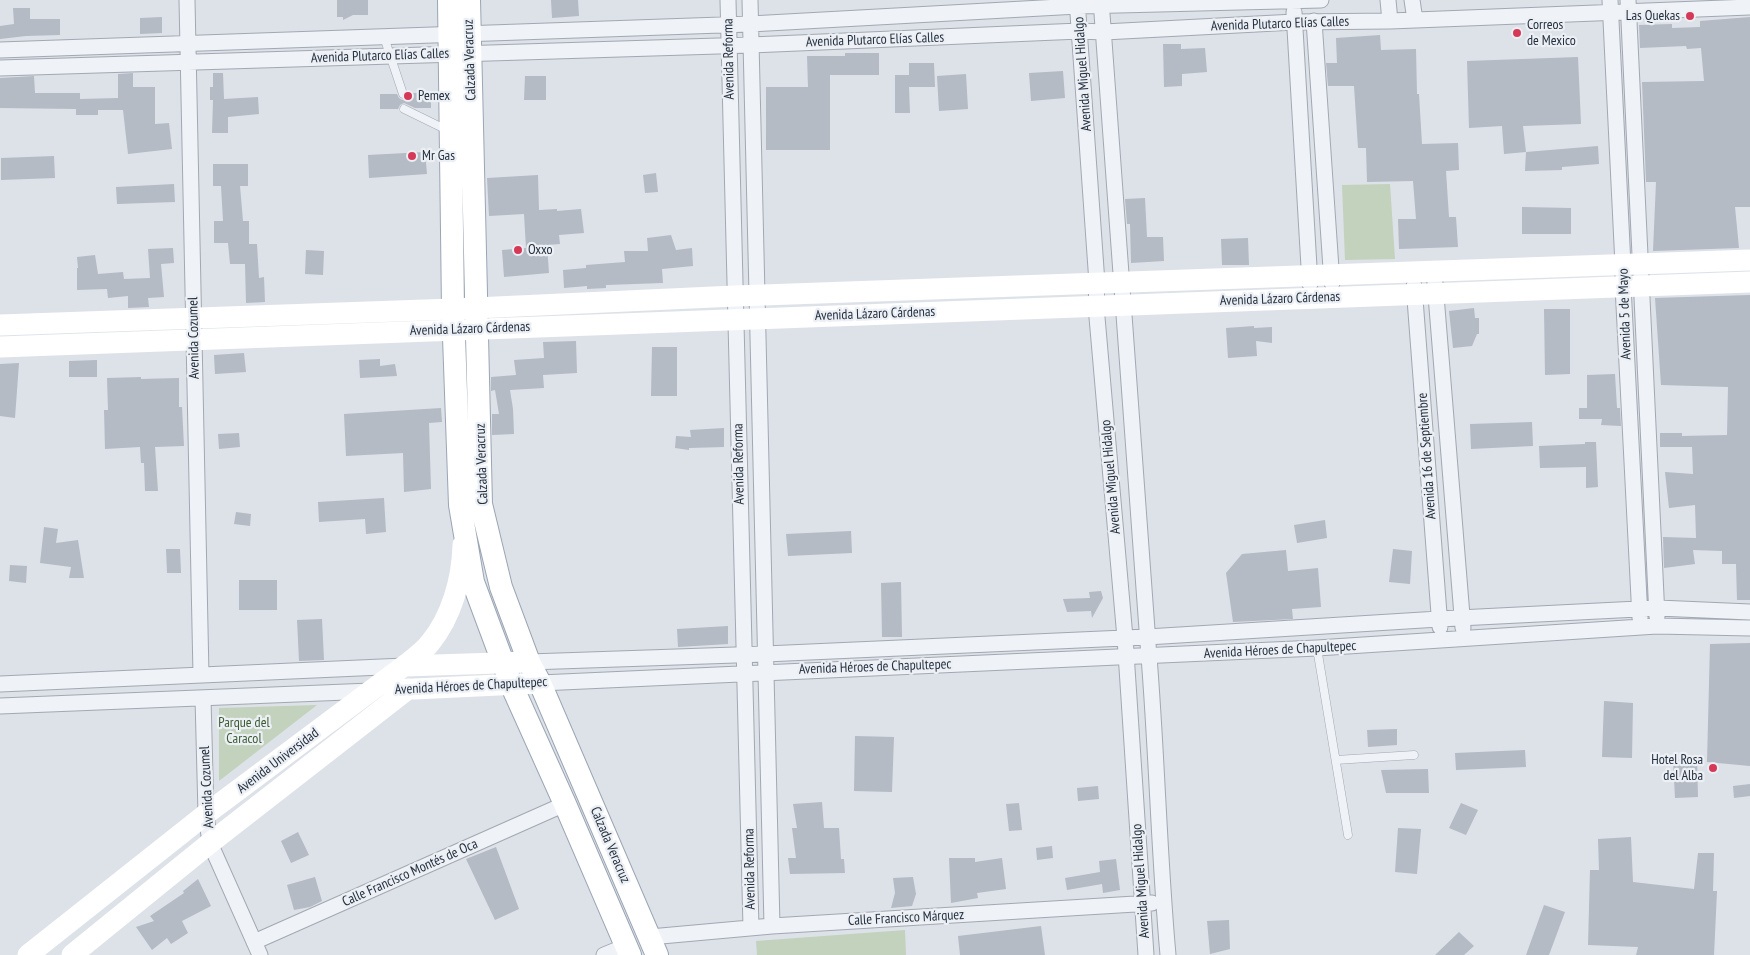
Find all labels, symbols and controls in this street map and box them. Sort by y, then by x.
place label: Las Quekas [1626,8,1680,24]
marker: Las Quekas [1684,10,1696,22]
street label: Avenida Plutarco Elías Calles [1211,13,1349,35]
street label: Avenida Miguel Hidalgo [1071,16,1095,132]
place label: Correos de Mexico [1527,17,1576,49]
street label: Avenida Reforma [720,18,738,100]
street label: Calzada Veracruz [460,19,480,101]
marker: Correos de Mexico [1511,27,1523,39]
street label: Avenida Plutarco Elías Calles [806,29,944,51]
street label: Avenida Plutarco Elías Calles [311,45,449,67]
place label: Pemex [418,88,450,104]
marker: Pemex [402,90,414,102]
place label: Mr Gas [422,148,455,164]
marker: Mr Gas [406,150,418,162]
place label: Oxxo [528,242,552,258]
marker: Oxxo [512,244,524,256]
street label: Avenida 5 de Mayo [1615,268,1635,360]
street label: Avenida Lázaro Cárdenas [1220,289,1340,309]
street label: Avenida Cozumel [185,297,203,379]
street label: Avenida Lázaro Cárdenas [815,304,935,324]
street label: Avenida Lázaro Cárdenas [410,319,530,339]
street label: Avenida 16 de Septiembre [1414,392,1440,520]
street label: Avenida Miguel Hidalgo [1098,419,1124,535]
street label: Calzada Veracruz [472,423,492,505]
street label: Avenida Reforma [730,423,748,505]
street label: Avenida Héroes de Chapultepec [1203,638,1357,662]
street label: Avenida Héroes de Chapultepec [798,656,952,678]
street label: Avenida Héroes de Chapultepec [394,674,548,698]
park label: Parque del Caracol [218,715,270,748]
street label: Avenida Universidad [234,725,322,797]
street label: Avenida Cozumel [196,745,218,829]
place label: Hotel Rosa del Alba [1651,752,1703,784]
marker: Hotel Rosa del Alba [1707,762,1719,774]
street label: Calzada Veracruz [586,804,634,886]
street label: Avenida Miguel Hidalgo [1129,823,1153,939]
street label: Avenida Reforma [741,828,759,910]
street label: Calle Francisco Montés de Oca [340,836,480,910]
street label: Calle Francisco Márquez [848,907,964,929]

